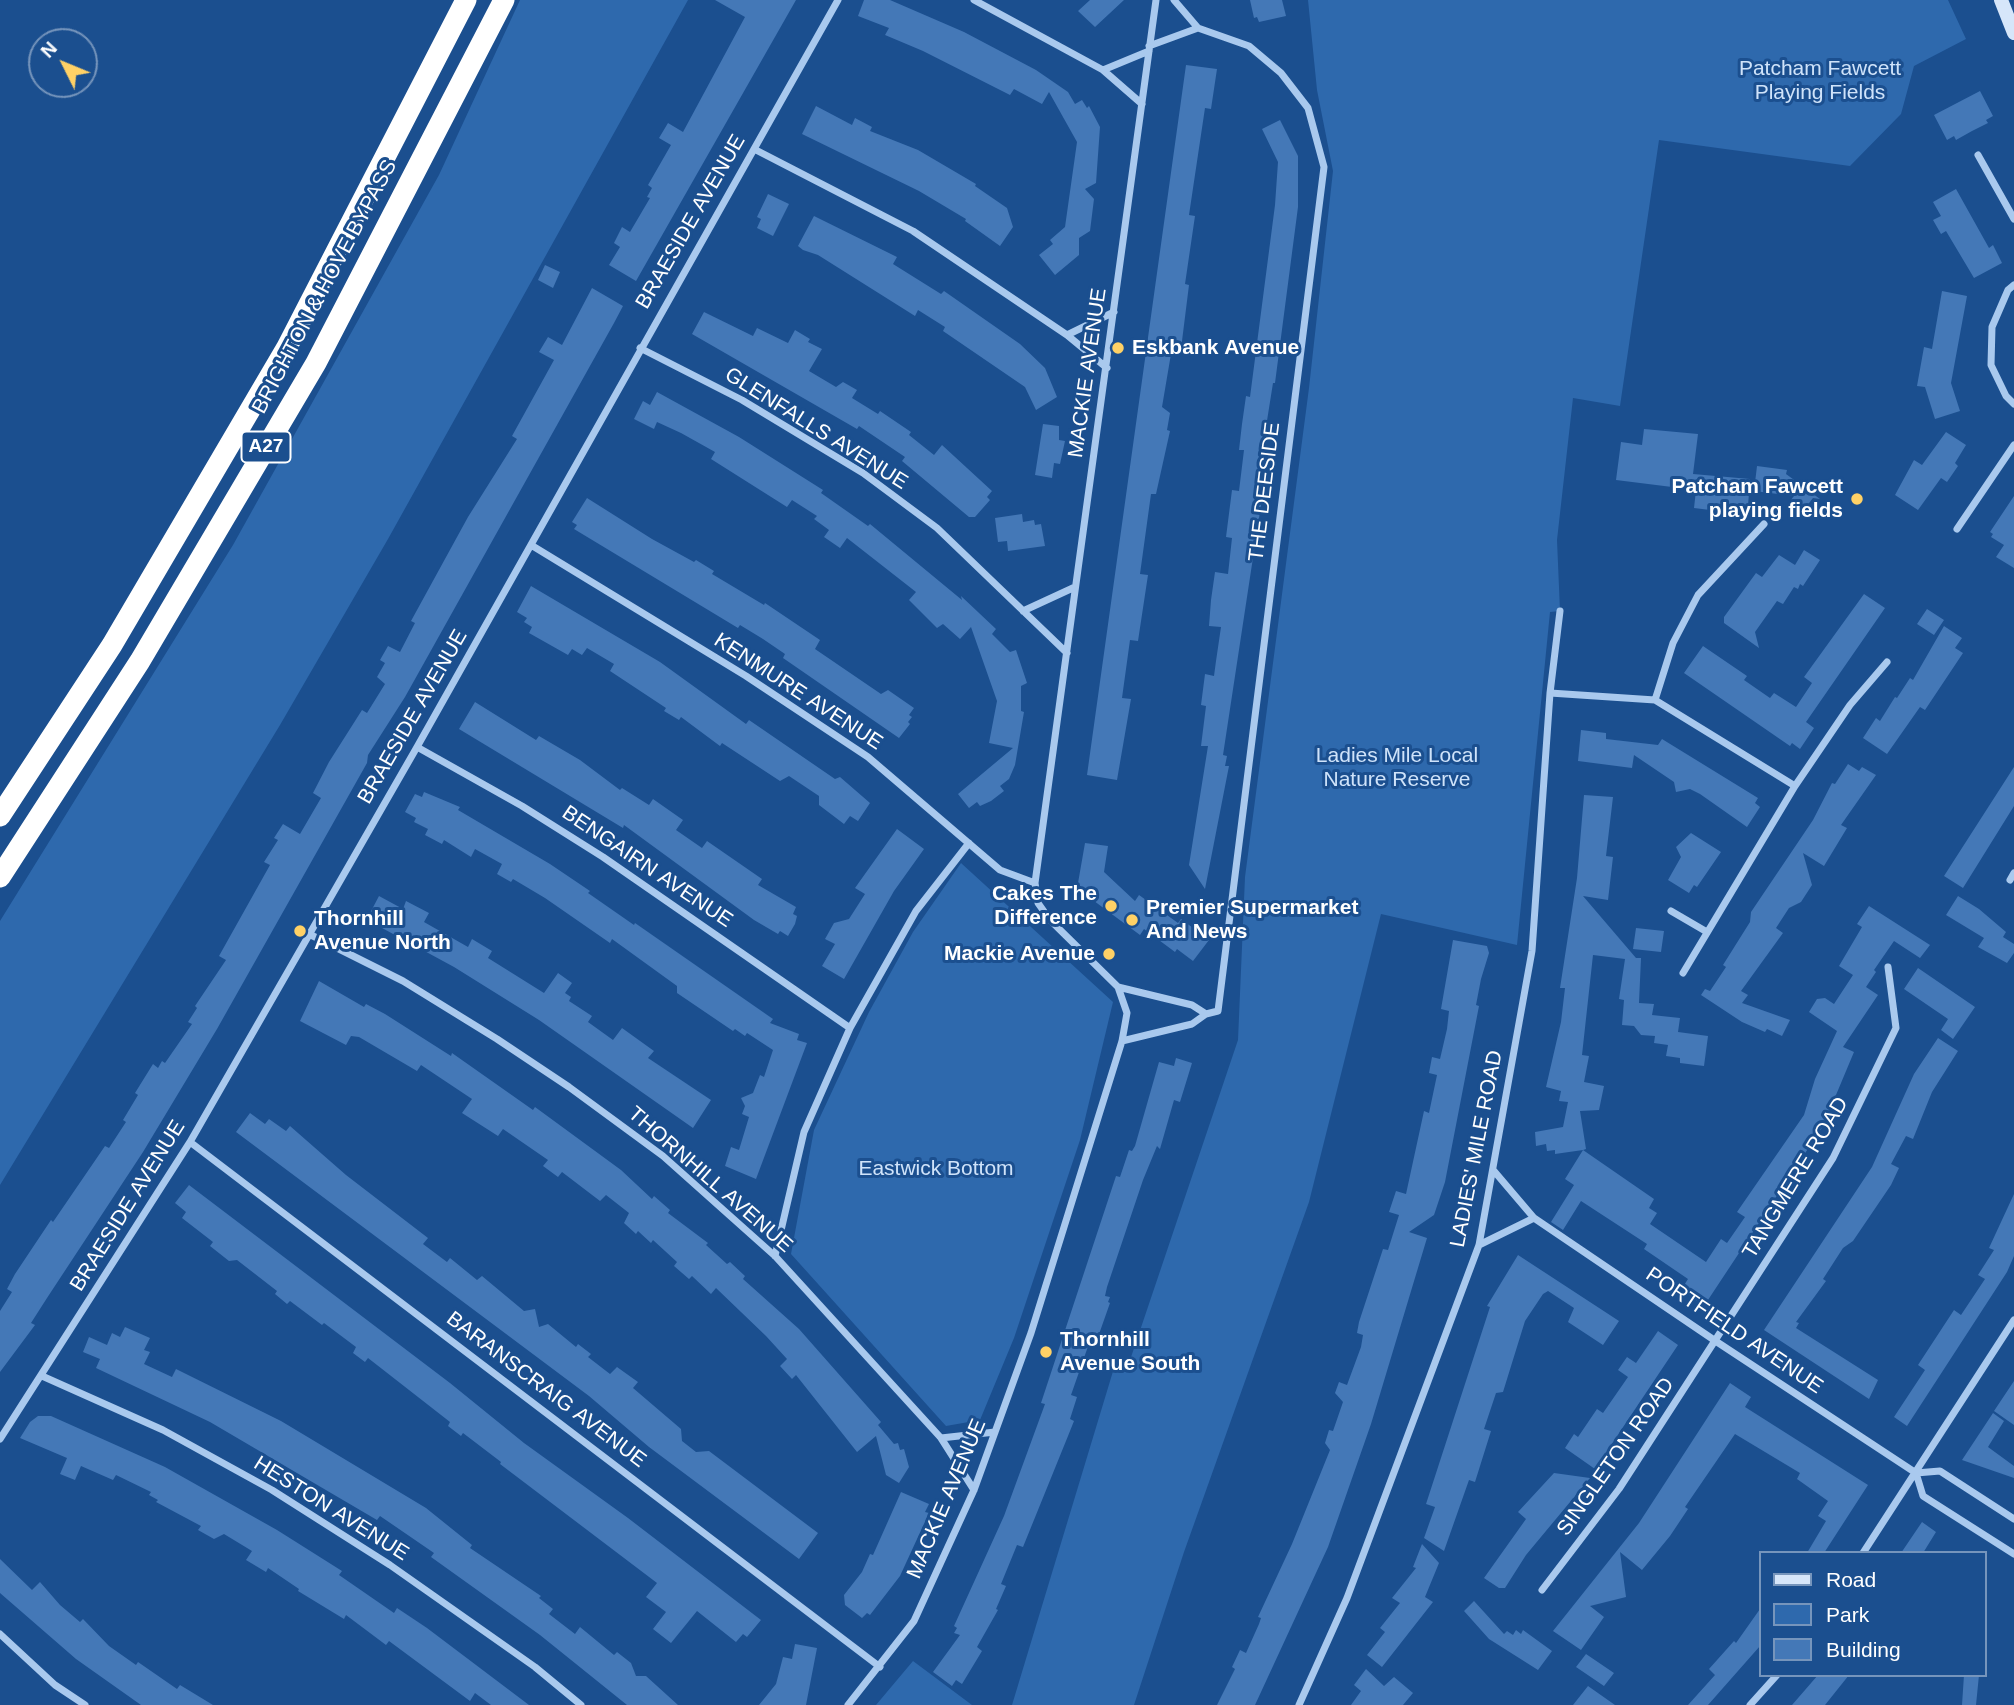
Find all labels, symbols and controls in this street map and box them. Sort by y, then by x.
north arrow [28,28,98,98]
text: N [36,38,61,62]
park label: Patcham Fawcett Playing Fields [1739,56,1901,106]
street label: BRAESIDE AVENUE [631,130,751,314]
street label: BRIGHTON & HOVE BYPASS [247,156,403,418]
street label: MACKIE AVENUE [1064,287,1112,459]
place label: Eskbank Avenue [1132,335,1299,361]
marker: Eskbank Avenue [1110,340,1126,356]
street label: GLENFALLS AVENUE [720,362,912,496]
street label: THE DEESIDE [1244,421,1286,563]
road number: A27 [242,432,290,462]
place label: Patcham Fawcett playing fields [1671,474,1843,524]
marker: Patcham Fawcett playing fields [1849,491,1865,507]
street label: BRAESIDE AVENUE [353,625,473,809]
street label: KENMURE AVENUE [709,628,887,756]
park label: Ladies Mile Local Nature Reserve [1316,743,1478,793]
street label: BENGAIRN AVENUE [557,801,737,933]
place label: Cakes The Difference [992,881,1097,931]
place label: Premier Supermarket And News [1146,895,1358,945]
marker: Cakes The Difference [1103,898,1119,914]
place label: Thornhill Avenue North [314,906,451,956]
marker: Premier Supermarket And News [1124,912,1140,928]
marker: Thornhill Avenue North [292,923,308,939]
place label: Mackie Avenue [944,941,1095,967]
marker: Mackie Avenue [1101,946,1117,962]
street label: LADIES' MILE ROAD [1446,1048,1508,1250]
street label: TANGMERE ROAD [1738,1093,1854,1263]
street label: THORNHILL AVENUE [623,1102,797,1258]
street label: BRAESIDE AVENUE [65,1116,191,1296]
park label: Eastwick Bottom [858,1156,1014,1182]
street label: PORTFIELD AVENUE [1641,1262,1827,1400]
street label: BARANSCRAIG AVENUE [441,1307,651,1473]
place label: Thornhill Avenue South [1060,1327,1200,1377]
marker: Thornhill Avenue South [1038,1344,1054,1360]
street label: SINGLETON ROAD [1552,1373,1680,1541]
street label: MACKIE AVENUE [902,1415,992,1583]
street label: HESTON AVENUE [249,1451,413,1567]
legend [1758,1551,1986,1677]
text: Road [1826,1568,1876,1591]
text: Park [1826,1603,1869,1626]
text: Building [1826,1638,1901,1661]

